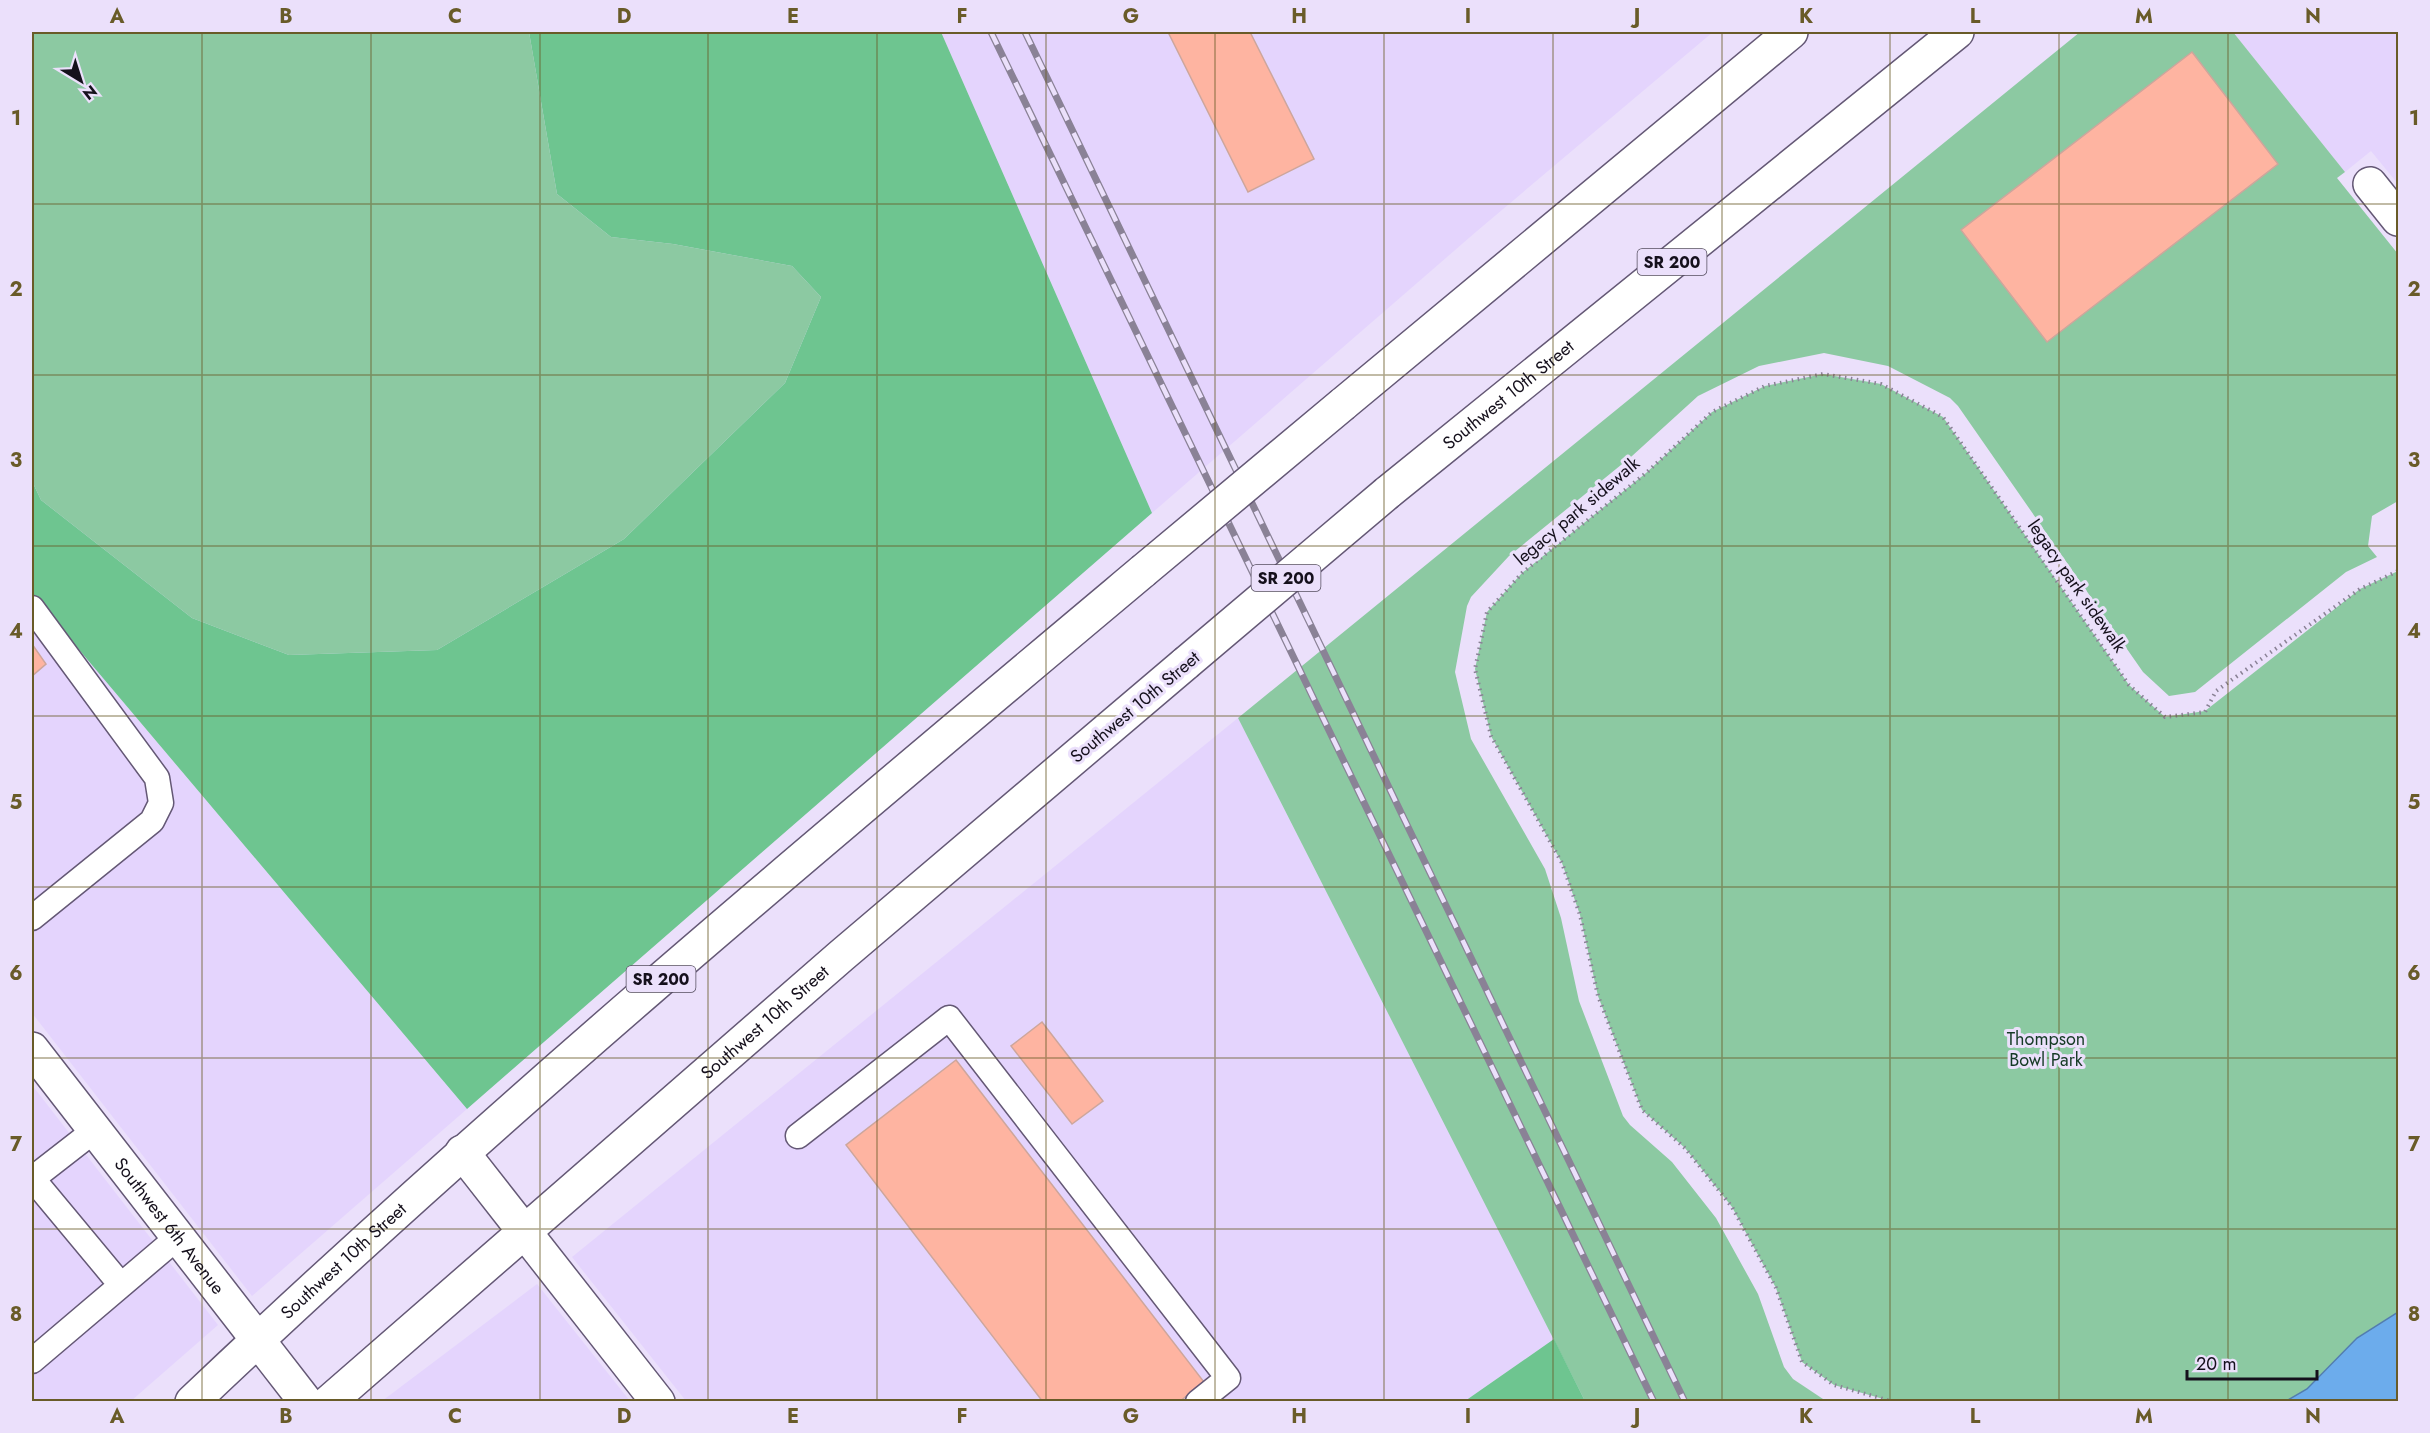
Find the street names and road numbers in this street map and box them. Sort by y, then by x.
road number: SR 200 [1638,249,1706,275]
street label: Southwest 10th Street [1437,333,1580,456]
street label: legacy park sidewalk [1509,451,1645,571]
street label: legacy park sidewalk [2021,514,2133,658]
road number: SR 200 [1252,565,1320,591]
street label: Southwest 10th Street [1065,645,1206,769]
street label: Southwest 10th Street [695,959,835,1085]
road number: SR 200 [626,966,696,992]
street label: Southwest 6th Avenue [108,1152,231,1300]
street label: Southwest 10th Street [275,1196,413,1325]

